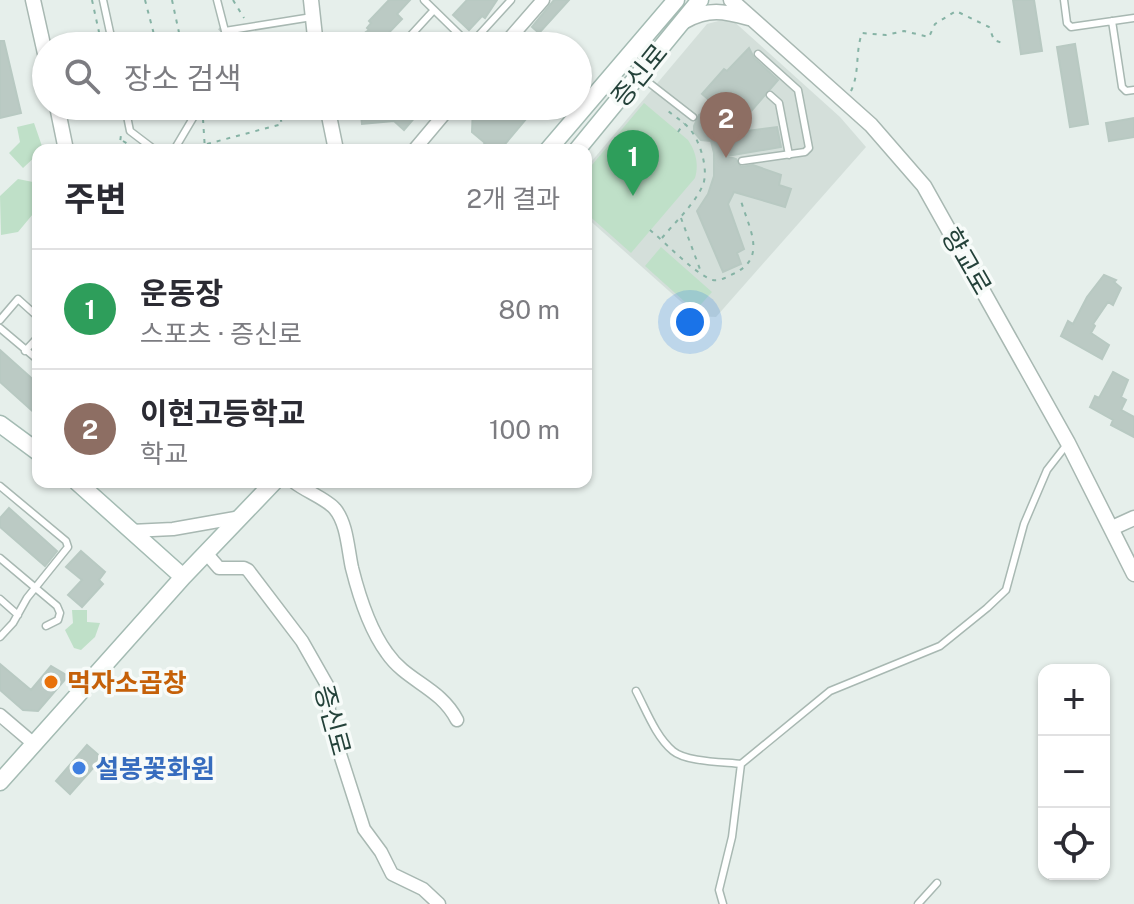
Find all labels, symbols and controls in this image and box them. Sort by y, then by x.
search box [32,32,592,120]
street label: 증신로 [604,37,674,113]
icon: search [60,54,104,98]
text: 장소 검색 [124,60,242,96]
pin: 2 [700,92,752,158]
pin: 1 [607,130,659,196]
text: 주변 [64,179,127,219]
text: 2개 결과 [466,183,560,214]
street label: 향교로 [936,222,998,300]
text: 운동장 [140,275,223,311]
text: 1 [84,294,96,325]
text: 80 m [499,294,560,325]
your location [670,302,710,342]
text: 스포츠 · 증신로 [140,318,302,349]
text: 이현고등학교 [140,395,306,431]
text: 2 [82,414,98,445]
text: 100 m [489,414,560,445]
text: 학교 [140,438,188,469]
map controls [1038,664,1110,880]
button: + [1038,664,1110,736]
place label: 먹자소곱창 [67,667,187,698]
marker: 먹자소곱창 [42,673,60,691]
street label: 증신로 [309,681,357,759]
button: − [1038,736,1110,808]
place label: 설봉꽃화원 [95,753,215,784]
marker: 설봉꽃화원 [70,759,88,777]
button: locate [1038,808,1110,880]

